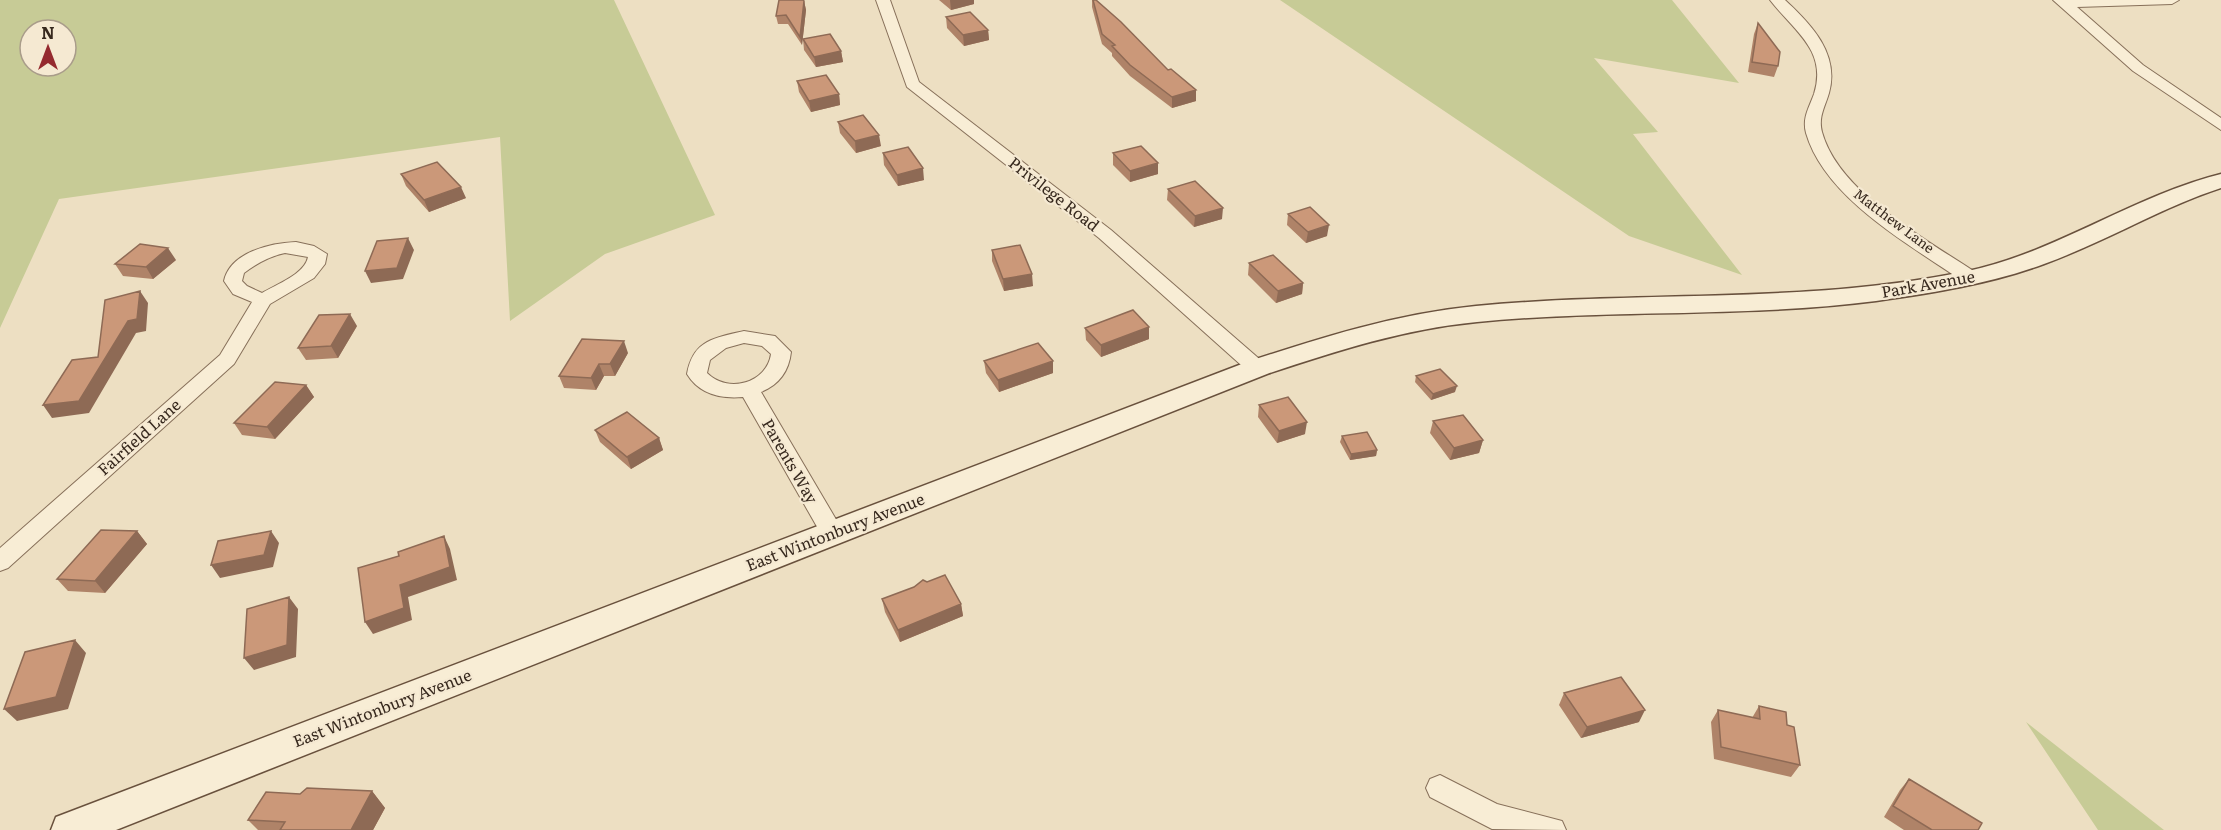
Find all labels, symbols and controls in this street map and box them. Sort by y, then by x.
north arrow [18,18,78,78]
text: N [41,20,55,44]
street label: Privilege Road [1004,150,1105,236]
street label: Matthew Lane [1850,183,1939,257]
street label: Park Avenue [1879,263,1976,303]
street label: Fairfield Lane [91,392,185,480]
street label: Parents Way [757,414,825,508]
street label: East Wintonbury Avenue [742,486,927,576]
street label: East Wintonbury Avenue [289,662,474,752]

